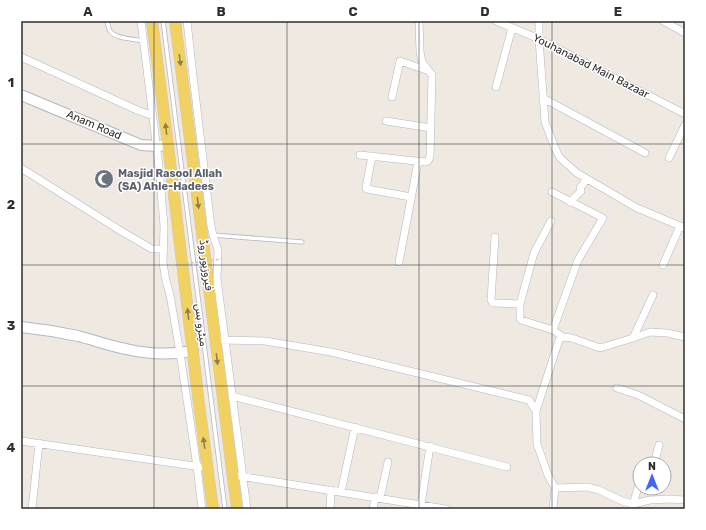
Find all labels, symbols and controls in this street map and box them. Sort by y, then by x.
text: A [83,4,93,19]
text: B [216,4,226,19]
text: C [348,4,358,19]
text: D [480,4,490,19]
text: E [614,4,622,19]
street label: Youhanabad Main Bazaar [531,31,652,101]
one-way arrow [177,54,183,66]
text: 1 [8,75,14,90]
street label: Anam Road [64,108,124,142]
one-way arrow [163,123,169,135]
place label: Masjid Rasool Allah (SA) Ahle-Hadees [118,167,222,193]
mosque icon: Masjid Rasool Allah (SA) Ahle-Hadees [93,168,115,190]
one-way arrow [195,196,201,209]
text: 2 [7,197,15,212]
street label: فیروزپور روڈ [195,239,216,291]
street label: میٹرو بس [191,303,210,347]
one-way arrow [185,308,191,320]
text: 3 [7,318,16,333]
one-way arrow [214,353,221,365]
one-way arrow [201,437,207,449]
text: 4 [7,440,16,455]
north arrow [632,456,672,496]
text: N [648,460,656,473]

